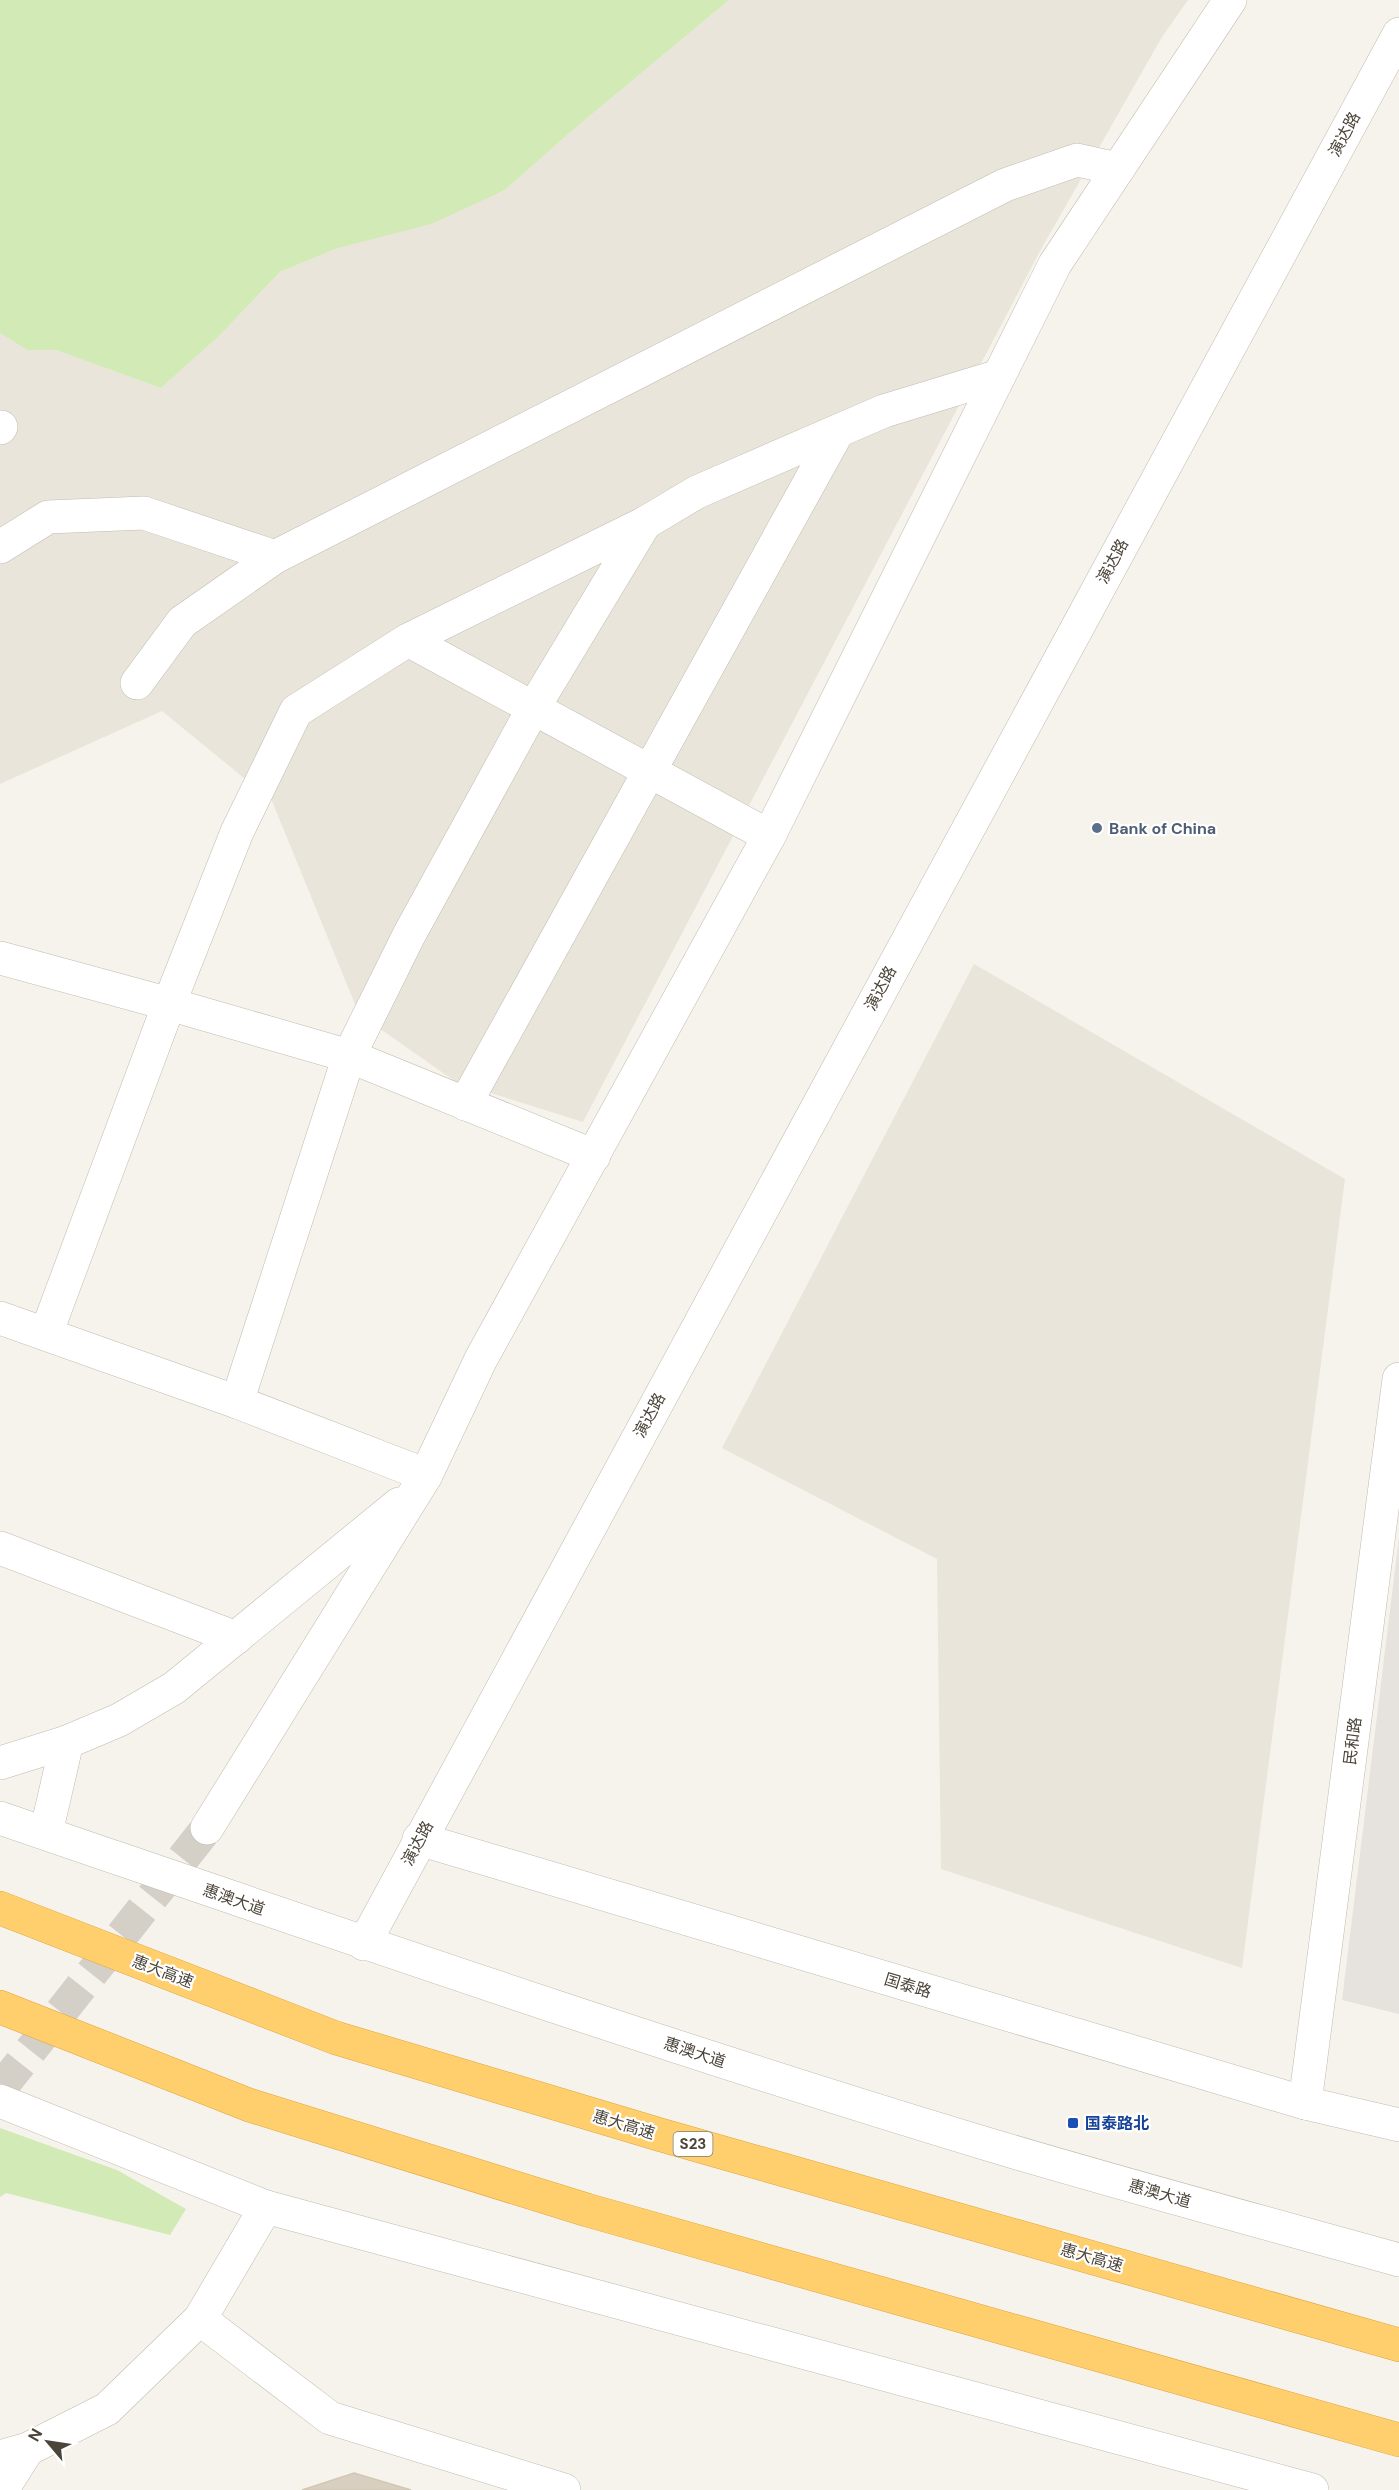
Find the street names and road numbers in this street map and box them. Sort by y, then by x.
street label: 演达路 [1324,108,1365,160]
street label: 演达路 [1092,535,1133,587]
street label: 演达路 [860,962,901,1014]
street label: 演达路 [629,1389,670,1441]
street label: 民和路 [1339,1716,1366,1766]
street label: 演达路 [397,1817,438,1869]
street label: 惠澳大道 [200,1879,268,1920]
street label: 惠大高速 [129,1950,196,1993]
street label: 国泰路 [882,1968,934,2003]
street label: 惠澳大道 [661,2033,729,2072]
street label: 惠大高速 [590,2105,658,2144]
road number: S23 [674,2132,712,2156]
street label: 惠澳大道 [1126,2175,1194,2212]
street label: 惠大高速 [1058,2239,1126,2276]

